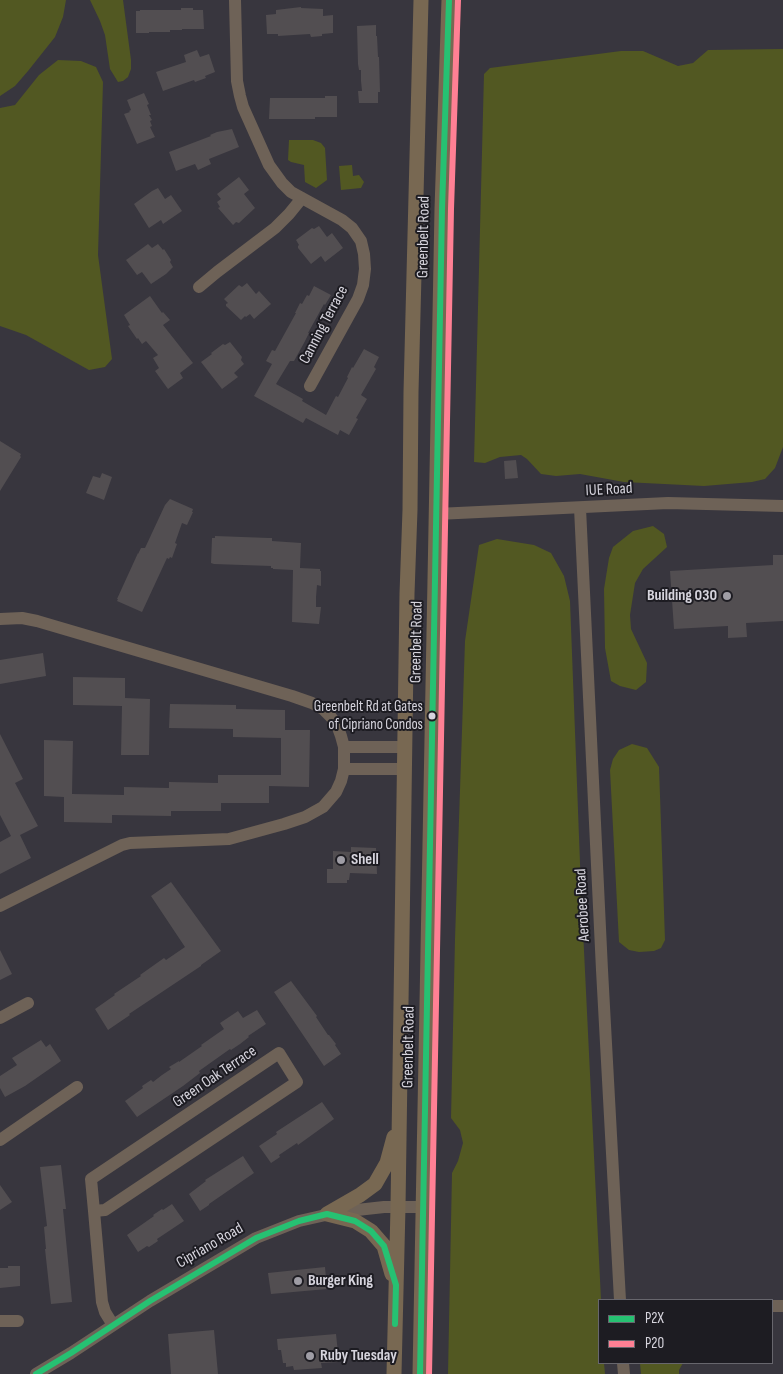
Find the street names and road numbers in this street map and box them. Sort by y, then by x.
street label: Greenbelt Road [414,196,434,278]
street label: Canning Terrace [295,283,353,367]
street label: IUE Road [585,479,633,501]
street label: Greenbelt Road [407,601,427,683]
street label: Aerobee Road [571,868,595,942]
street label: Greenbelt Road [399,1006,419,1088]
street label: Green Oak Terrace [169,1042,261,1112]
street label: Cipriano Road [173,1219,247,1273]

